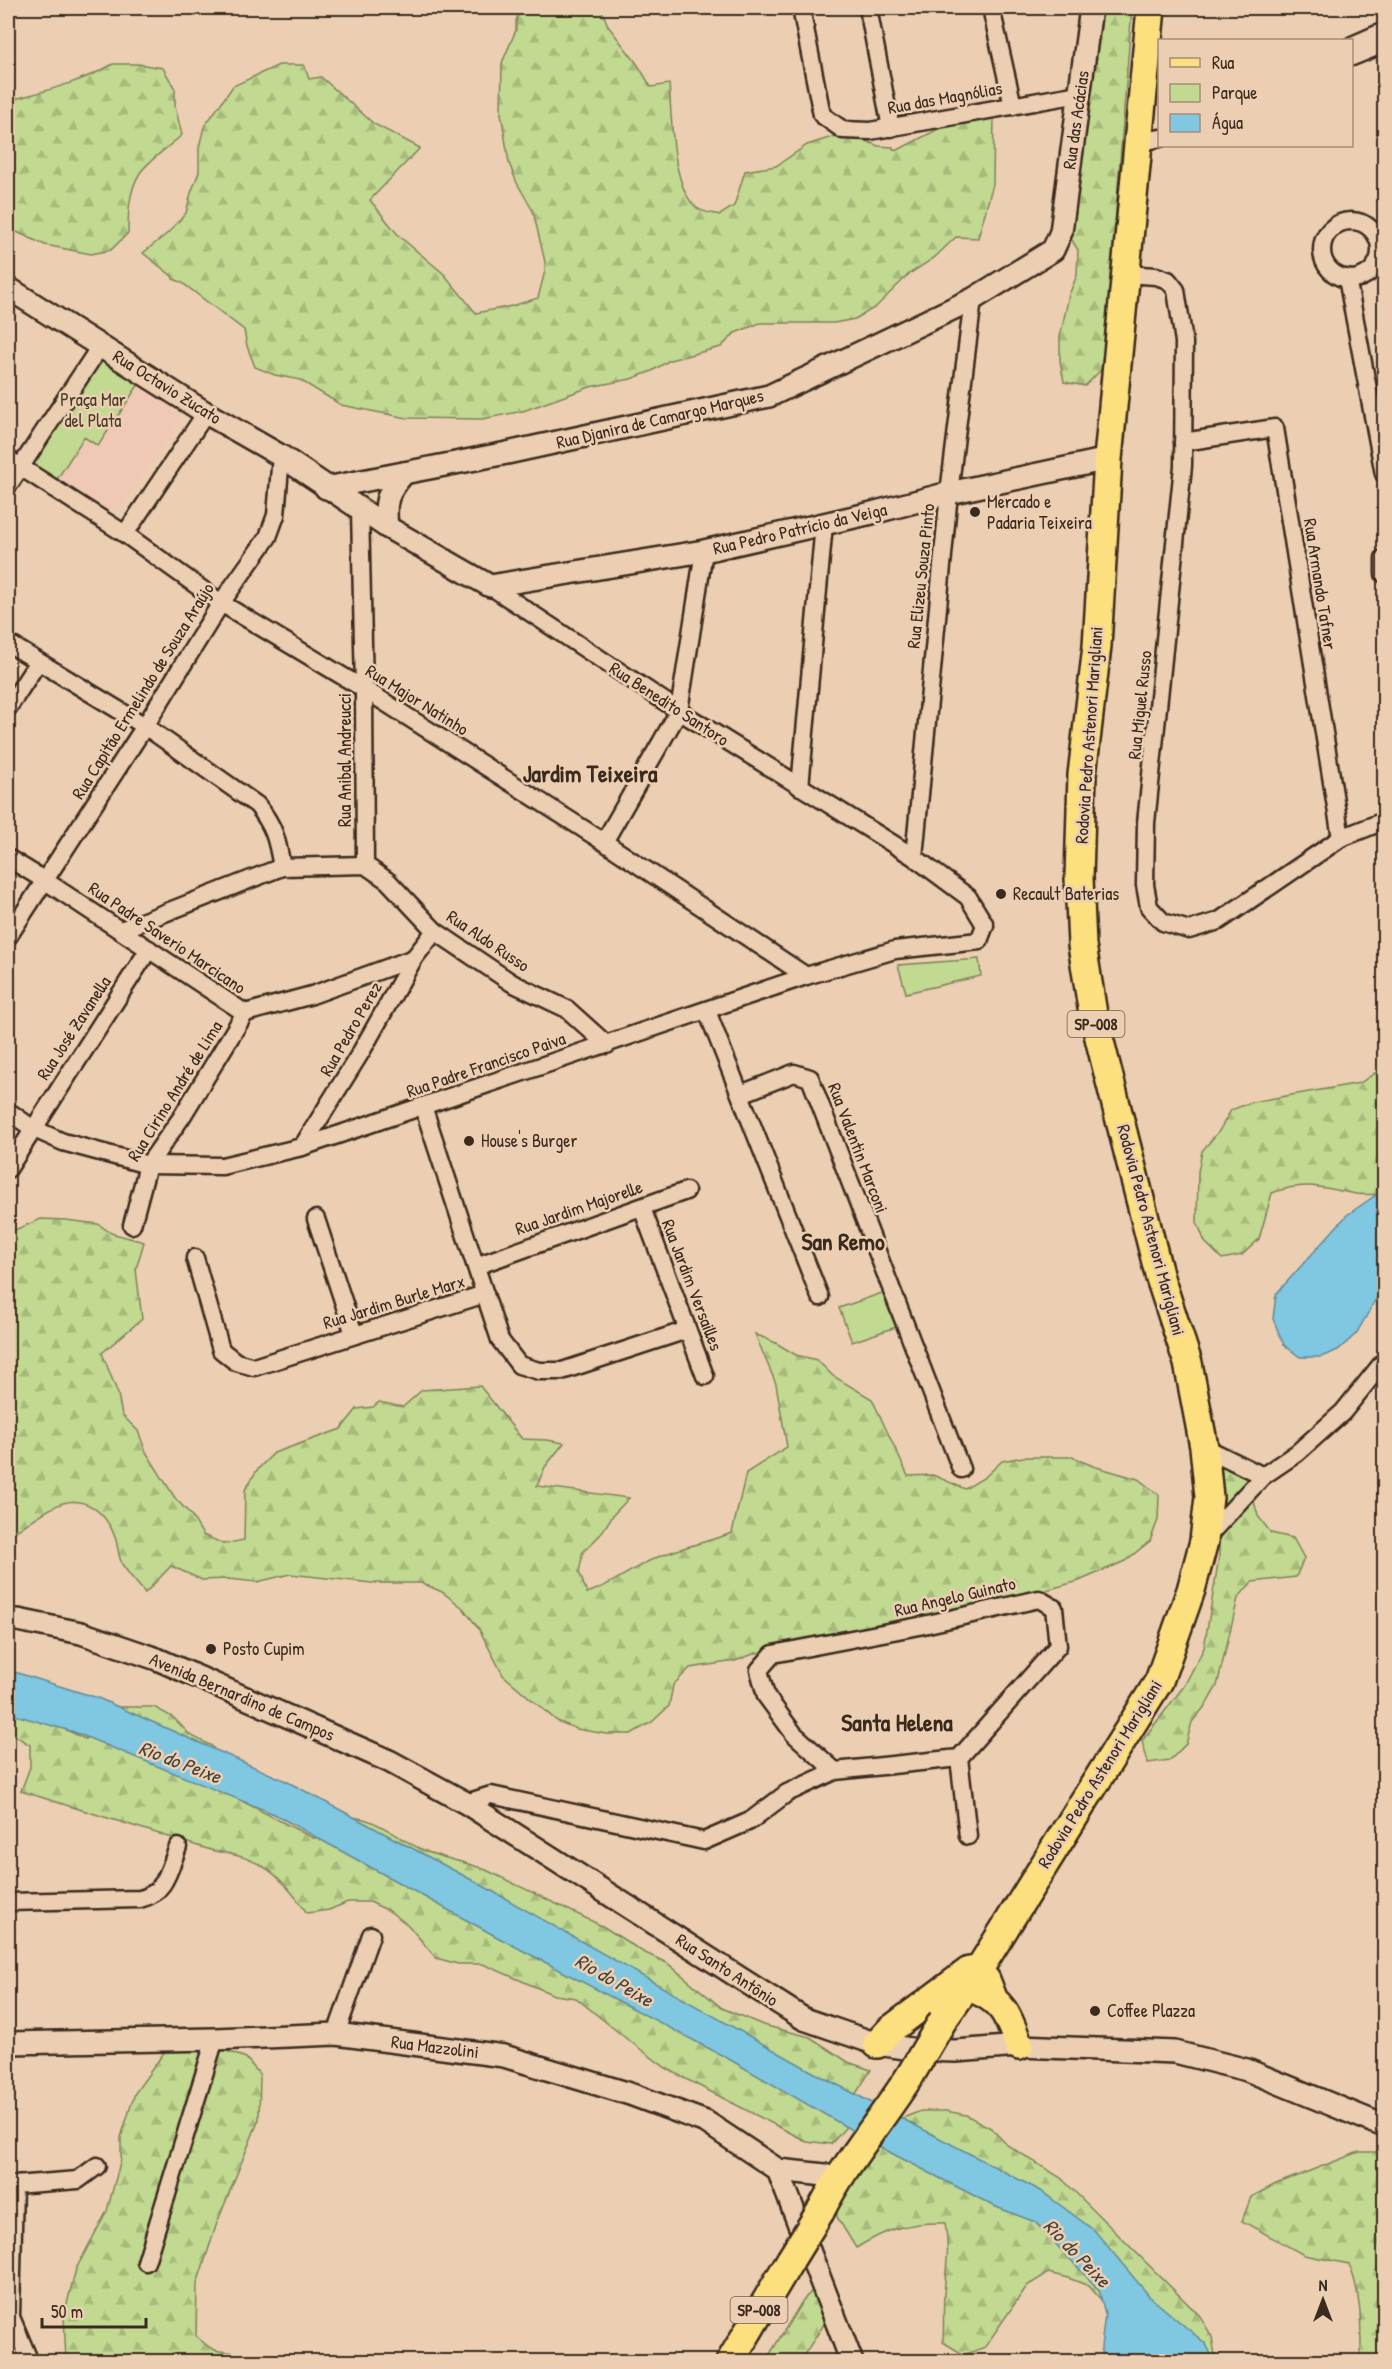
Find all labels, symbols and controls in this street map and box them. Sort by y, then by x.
legend [1158,39,1353,147]
text: Rua [1212,50,1234,75]
street label: Rua das Acácias [1056,69,1095,171]
street label: Rua das Magnólias [886,75,1004,120]
text: Parque [1212,80,1257,105]
text: Água [1212,110,1243,135]
street label: Rua Octavio Zucato [108,343,226,430]
street label: Rua Djanira de Camargo Marques [554,382,766,455]
park label: Praça Mar del Plata [60,387,126,433]
place label: Mercado e Padaria Teixeira [987,489,1092,535]
street label: Rua Pedro Patrício da Veiga [711,496,889,561]
street label: Rua Elizeu Souza Pinto [900,502,941,650]
marker: Mercado e Padaria Teixeira [968,505,982,519]
street label: Rua Armando Tafner [1298,517,1343,651]
street label: Rua Capitão Ermelindo de Souza Araújo [65,578,220,804]
street label: Rodovia Pedro Astenori Marigliani [1068,626,1109,844]
street label: Rua Miguel Russo [1121,649,1158,761]
street label: Rua Benedito Santoro [605,656,734,752]
street label: Rua Major Natinho [361,658,473,741]
street label: Rua Anibal Andreucci [332,693,357,827]
district label: Jardim Teixeira [523,757,658,789]
street label: Rua Padre Saverio Marcicano [84,876,251,1000]
place label: Recault Baterias [1013,881,1119,906]
marker: Recault Baterias [994,887,1008,901]
street label: Rua Aldo Russo [442,904,535,978]
street label: Rua José Zavanella [31,971,117,1085]
street label: Rua Pedro Perez [313,977,388,1081]
road number: SP-008 [1068,1011,1124,1037]
street label: Rua Cirino André de Lima [121,1016,228,1166]
street label: Rua Padre Francisco Paiva [403,1026,569,1103]
street label: Rua Valentin Marconi [822,1079,895,1216]
street label: Rodovia Pedro Astenori Marigliani [1111,1122,1192,1338]
place label: House's Burger [481,1128,577,1153]
marker: House's Burger [462,1134,476,1148]
street label: Rua Jardim Majorelle [512,1174,646,1241]
street label: Rua Jardim Versailles [656,1216,729,1354]
district label: San Remo [801,1225,885,1257]
street label: Rua Jardim Burle Marx [320,1268,468,1335]
street label: Rua Angelo Guinato [892,1570,1018,1623]
place label: Posto Cupim [223,1636,304,1661]
marker: Posto Cupim [204,1642,218,1656]
street label: Avenida Bernardino de Campos [146,1646,339,1747]
street label: Rodovia Pedro Astenori Marigliani [1031,1675,1168,1873]
district label: Santa Helena [841,1706,953,1738]
water label: Rio do Peixe [135,1734,226,1790]
street label: Rua Santo Antônio [671,1927,783,2012]
water label: Rio do Peixe [570,1946,659,2013]
place label: Coffee Plazza [1107,1998,1195,2023]
marker: Coffee Plazza [1088,2004,1102,2018]
street label: Rua Mazzolini [390,2029,480,2064]
water label: Rio do Peixe [1038,2212,1118,2294]
north arrow [1293,2270,1353,2330]
text: N [1319,2274,1328,2296]
scale bar [42,2291,146,2329]
road number: SP-008 [730,2297,788,2323]
text: 50 m [51,2299,83,2324]

